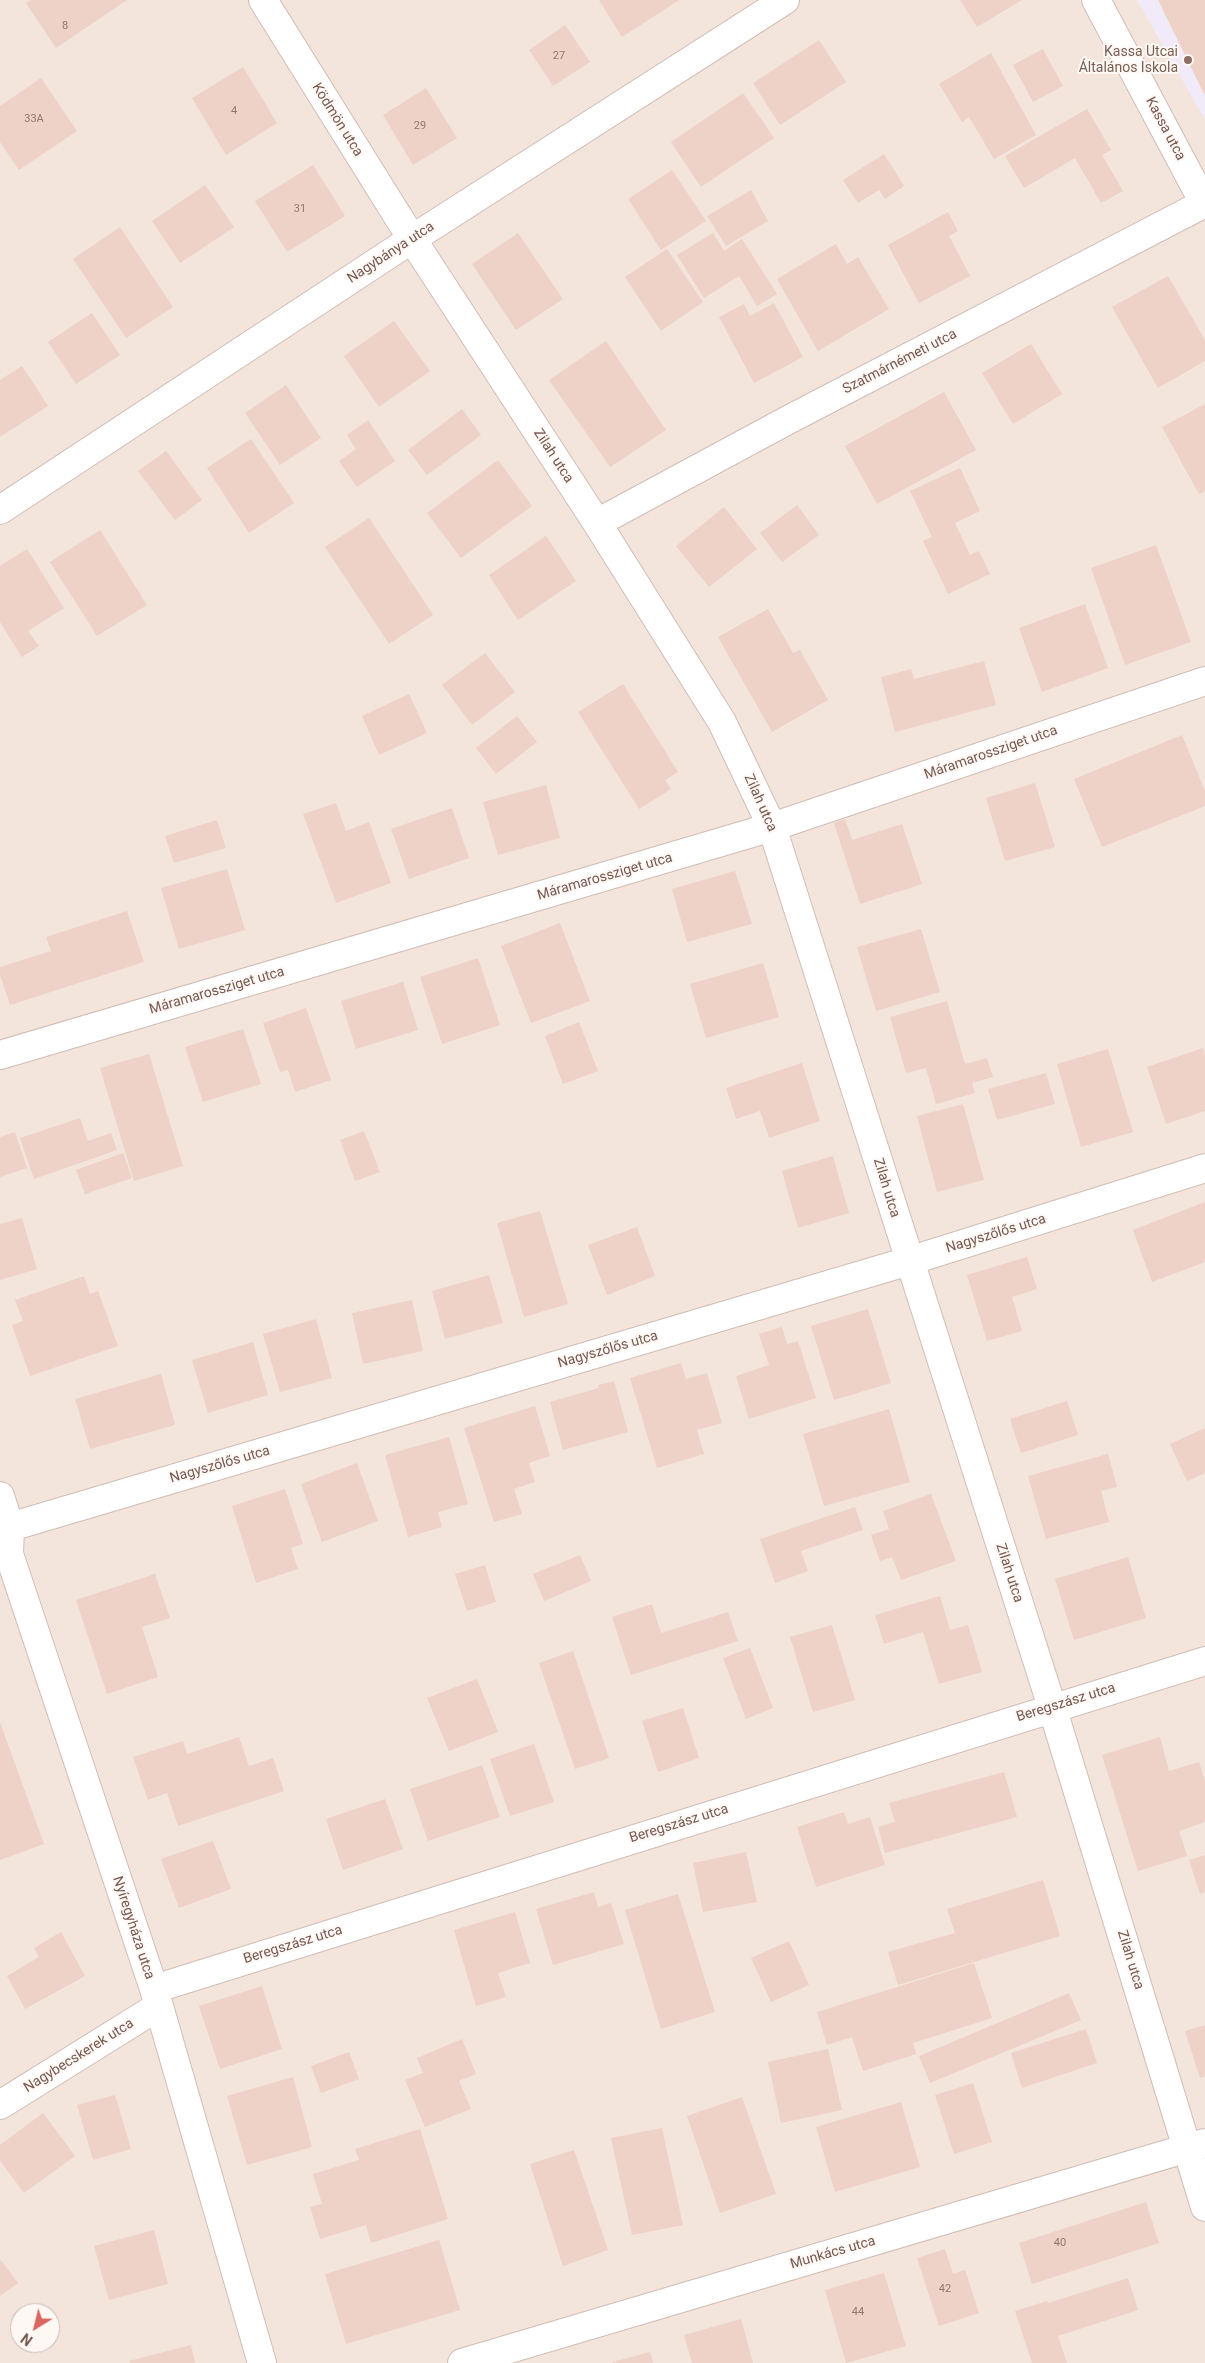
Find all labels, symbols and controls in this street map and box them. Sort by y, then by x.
house number: 8 [62,19,68,33]
place label: Kassa Utcai Általános Iskola [1079,44,1178,76]
house number: 27 [553,49,565,63]
marker: Kassa Utcai Általános Iskola [1182,54,1194,66]
street label: Ködmön utca [308,80,366,160]
street label: Kassa utca [1141,95,1189,163]
house number: 4 [231,104,237,118]
house number: 33A [24,112,44,126]
house number: 29 [414,119,426,133]
house number: 31 [294,202,306,216]
street label: Nagybánya utca [344,219,438,287]
street label: Szatmárnémeti utca [840,326,960,398]
street label: Zilah utca [529,426,577,486]
street label: Máramarossziget utca [922,722,1060,784]
street label: Zilah utca [740,772,780,834]
street label: Máramarossziget utca [535,850,675,904]
street label: Máramarossziget utca [147,964,287,1018]
street label: Zilah utca [869,1156,903,1220]
street label: Nagyszőlős utca [944,1211,1048,1257]
street label: Nagyszőlős utca [556,1328,660,1372]
street label: Nagyszőlős utca [168,1443,272,1487]
street label: Zilah utca [992,1541,1026,1605]
street label: Beregszász utca [1014,1680,1118,1726]
street label: Beregszász utca [627,1801,731,1847]
street label: Nyíregyháza utca [108,1874,158,1982]
street label: Beregszász utca [241,1922,345,1968]
street label: Zilah utca [1113,1928,1147,1992]
street label: Nagybecskerek utca [21,2015,137,2097]
street label: Munkács utca [789,2233,877,2273]
house number: 40 [1054,2236,1066,2250]
house number: 42 [939,2282,951,2296]
north arrow [10,2303,60,2353]
house number: 44 [852,2305,864,2319]
text: N [18,2330,35,2349]

